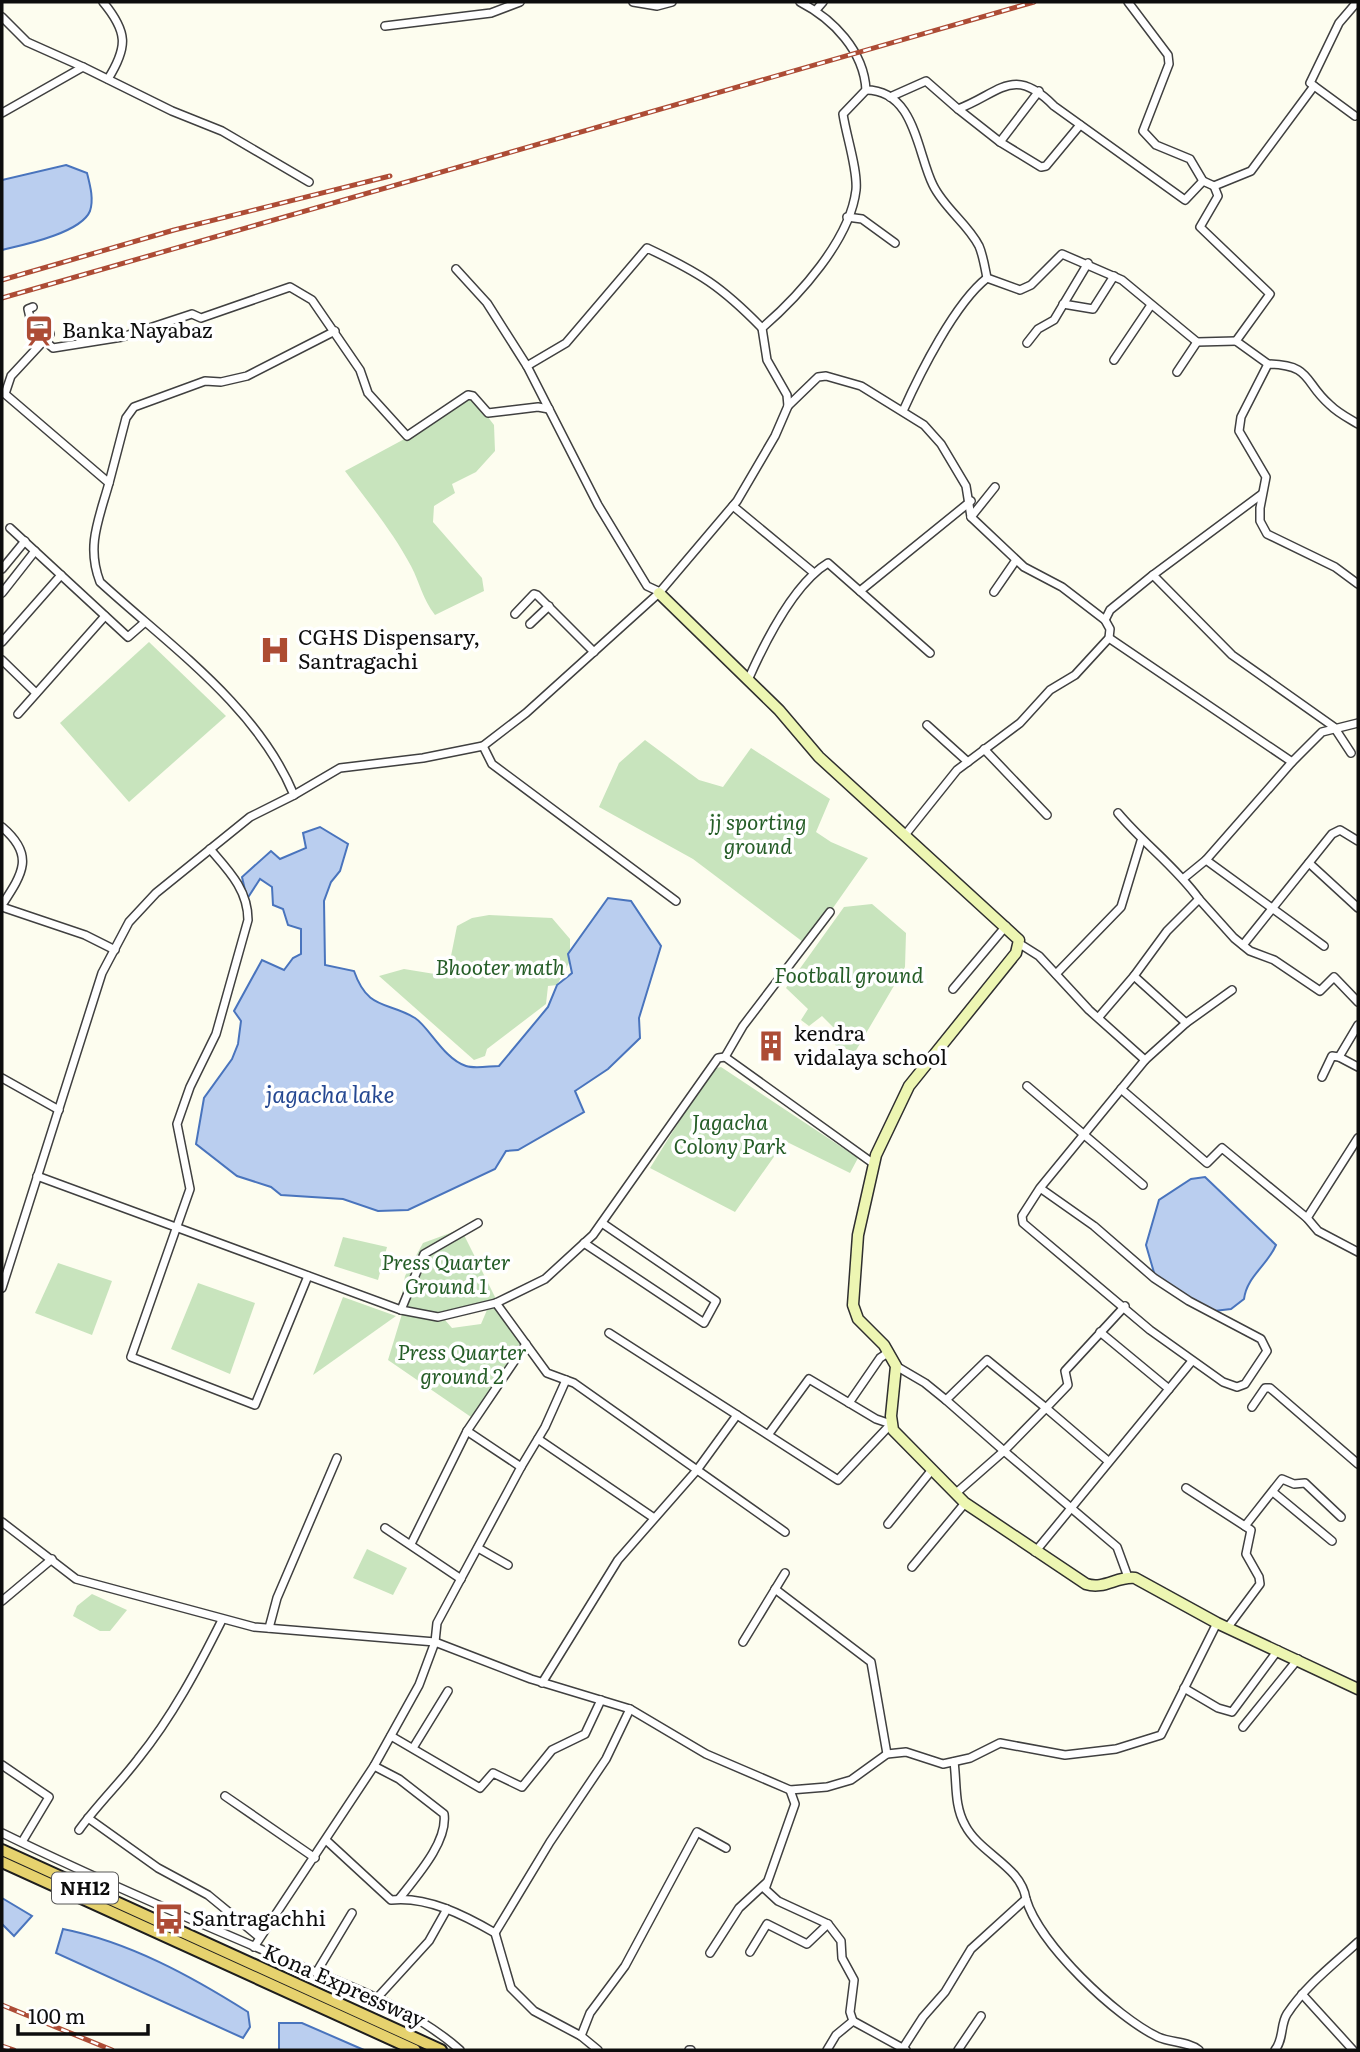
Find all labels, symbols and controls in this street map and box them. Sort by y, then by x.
place label: Banka Nayabaz [62,313,213,344]
station icon: Banka Nayabaz [22,314,56,348]
place label: CGHS Dispensary, Santragachi [298,620,480,675]
hospital icon: CGHS Dispensary, Santragachi [258,633,292,667]
park label: jj sporting ground [708,805,807,860]
park label: Bhooter math [435,950,565,981]
park label: Football ground [774,958,924,989]
place label: kendra vidalaya school [794,1016,947,1071]
building icon: kendra vidalaya school [754,1029,788,1063]
water label: jagacha lake [265,1076,394,1110]
park label: Jagacha Colony Park [673,1105,787,1160]
park label: Press Quarter Ground 1 [381,1245,511,1300]
park label: Press Quarter ground 2 [397,1335,527,1390]
road number: NH12 [52,1872,118,1904]
place label: Santragachhi [192,1901,326,1932]
bus stop icon: Santragachhi [152,1902,186,1936]
street label: Kona Expressway [259,1934,432,2034]
scale bar [18,1993,147,2037]
text: 100 m [28,1999,85,2030]

